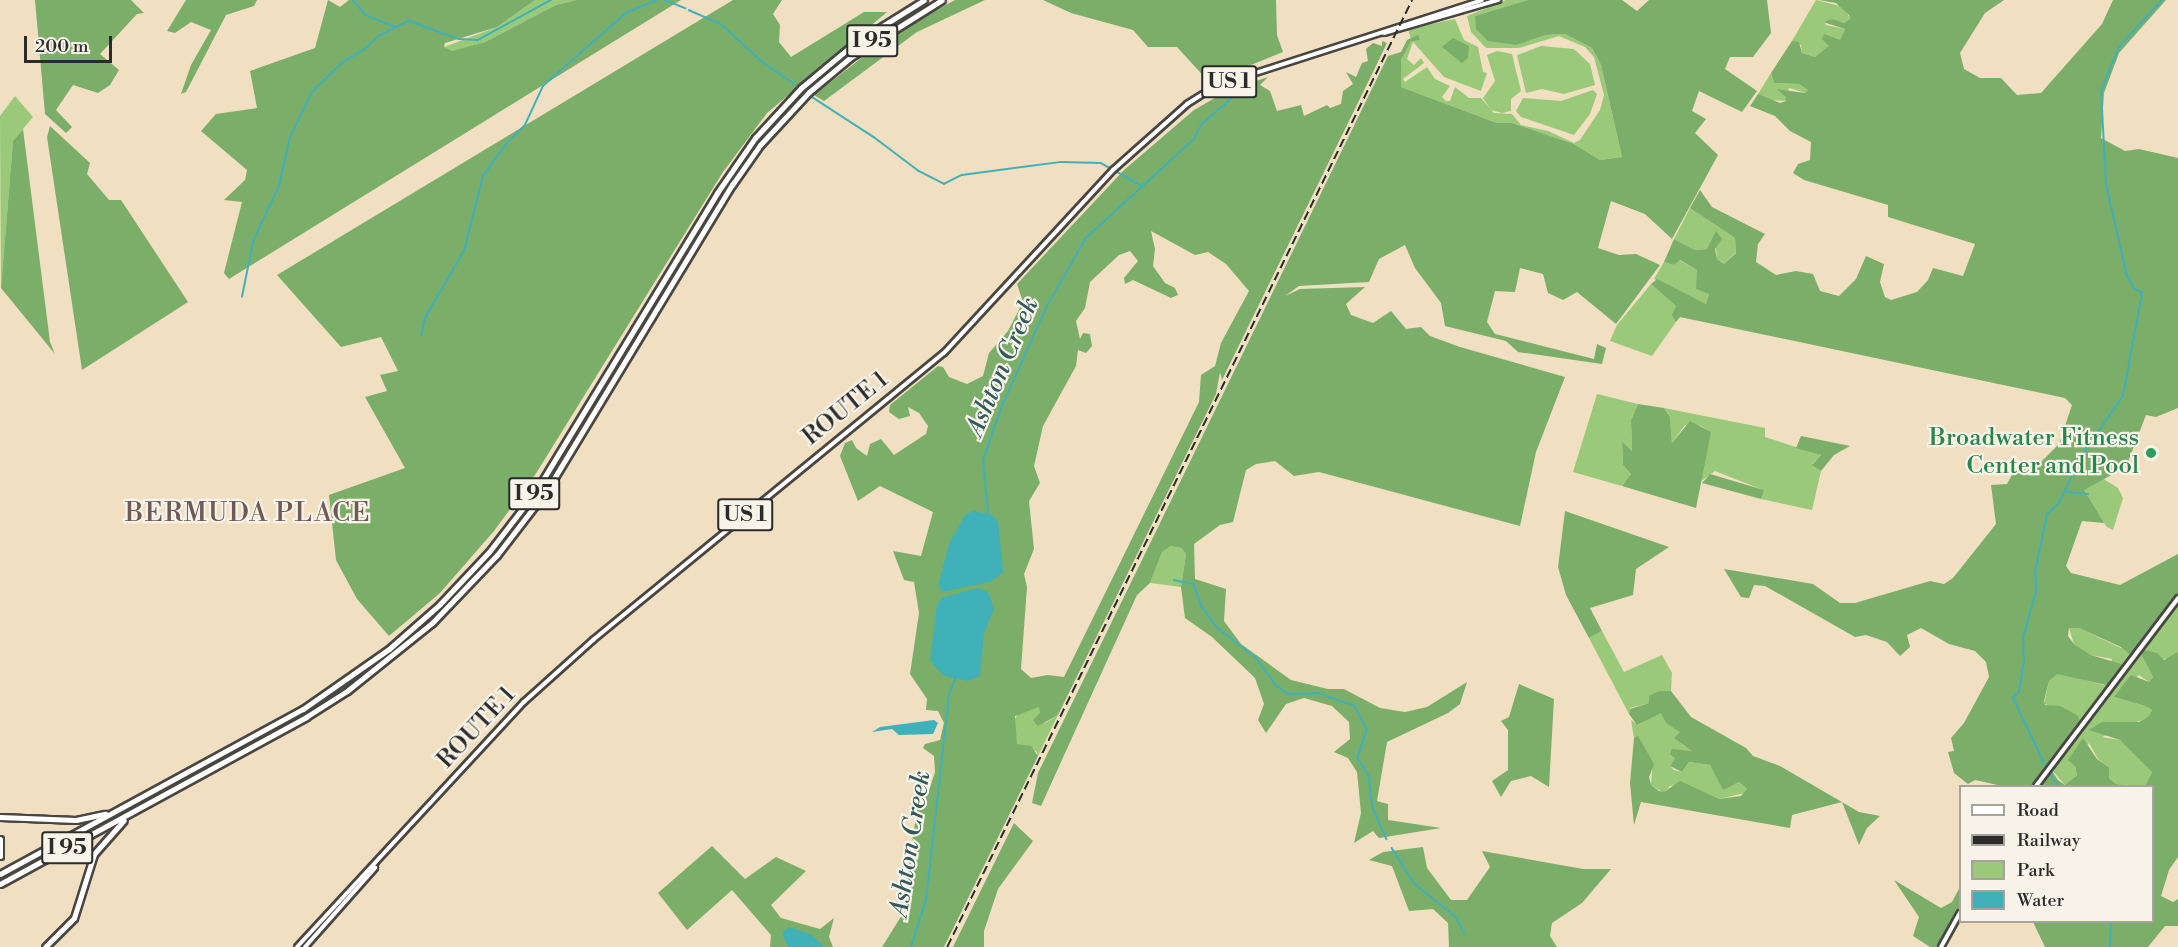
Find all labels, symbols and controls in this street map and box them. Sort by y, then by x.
road number: I 95 [845,22,899,60]
scale bar [27,24,116,62]
text: 200 m [35,35,89,58]
road number: US 1 [1200,63,1258,101]
water label: Ashton Creek [960,293,1046,441]
street label: ROUTE 1 [797,366,895,452]
place label: Broadwater Fitness Center and Pool [1929,425,2139,481]
marker: Broadwater Fitness Center and Pool [2144,446,2158,460]
road number: I 95 [507,475,561,513]
road number: US 1 [716,496,774,534]
district label: BERMUDA PLACE [125,498,371,530]
street label: ROUTE 1 [432,681,522,775]
water label: Ashton Creek [884,769,938,919]
legend [1959,785,2154,923]
text: Road [2017,799,2059,822]
road number: I 95 [40,829,94,867]
text: Railway [2017,829,2080,852]
text: Park [2017,859,2054,882]
text: Water [2017,889,2064,912]

